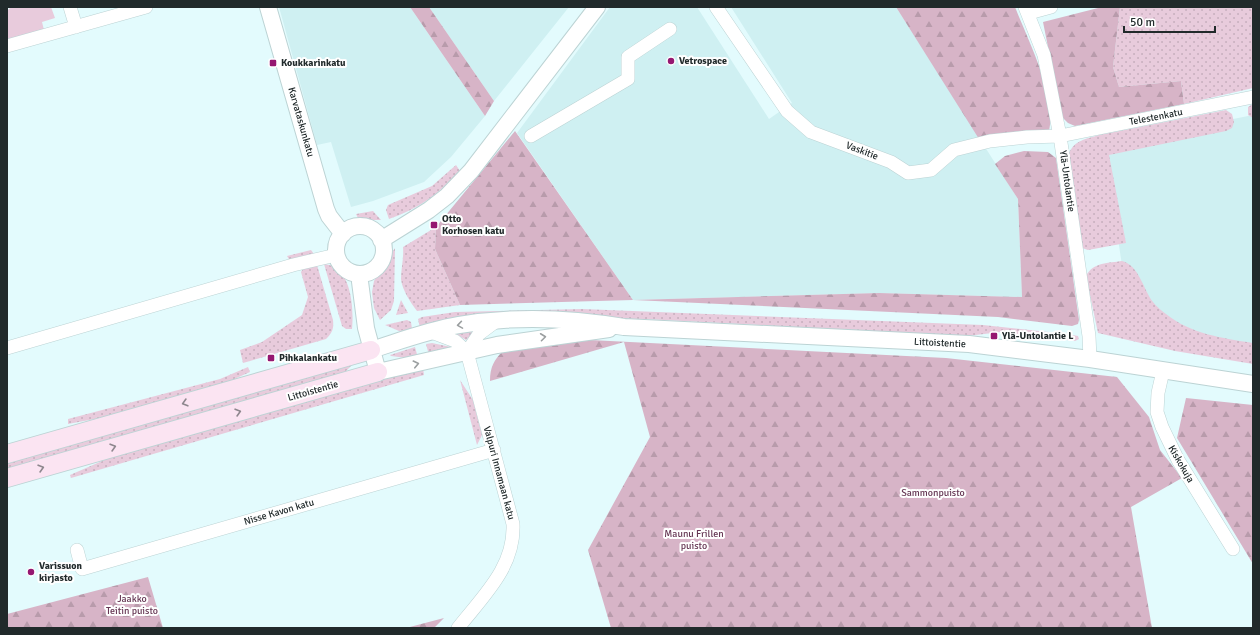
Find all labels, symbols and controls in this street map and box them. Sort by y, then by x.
scale bar [1124,8,1215,34]
text: 50 m [1130,15,1155,30]
place label: Vetrospace [679,55,727,67]
marker: Vetrospace [666,56,676,66]
place label: Koukkarinkatu [281,57,346,69]
marker: Koukkarinkatu [268,58,278,68]
street label: Karvataskunkatu [285,86,317,158]
street label: Telestenkatu [1128,106,1184,128]
street label: Vaskitie [844,139,880,163]
street label: Ylä-Untolantie [1057,149,1077,213]
place label: Otto Korhosen katu [442,213,505,237]
marker: Otto Korhosen katu [429,220,439,230]
one-way arrow [457,320,463,329]
place label: Ylä-Untolantie L [1001,330,1074,342]
marker: Ylä-Untolantie L [989,331,999,341]
one-way arrow [540,333,546,342]
street label: Littoistentie [914,336,966,350]
place label: Pihkalankatu [279,352,337,364]
marker: Pihkalankatu [266,353,276,363]
one-way arrow [413,360,419,368]
street label: Littoistentie [286,378,340,404]
one-way arrow [182,398,189,407]
one-way arrow [234,408,241,417]
street label: Valpuri Innamaan katu [481,425,517,521]
one-way arrow [109,443,116,452]
street label: Kiskokuja [1166,443,1196,485]
one-way arrow [37,464,44,473]
park label: Sammonpuisto [901,487,965,499]
street label: Nisse Kavon katu [242,496,316,528]
park label: Maunu Frillen puisto [664,528,724,552]
place label: Varissuon kirjasto [39,560,83,584]
marker: Varissuon kirjasto [26,567,36,577]
park label: Jaakko Teitin puisto [106,593,158,617]

